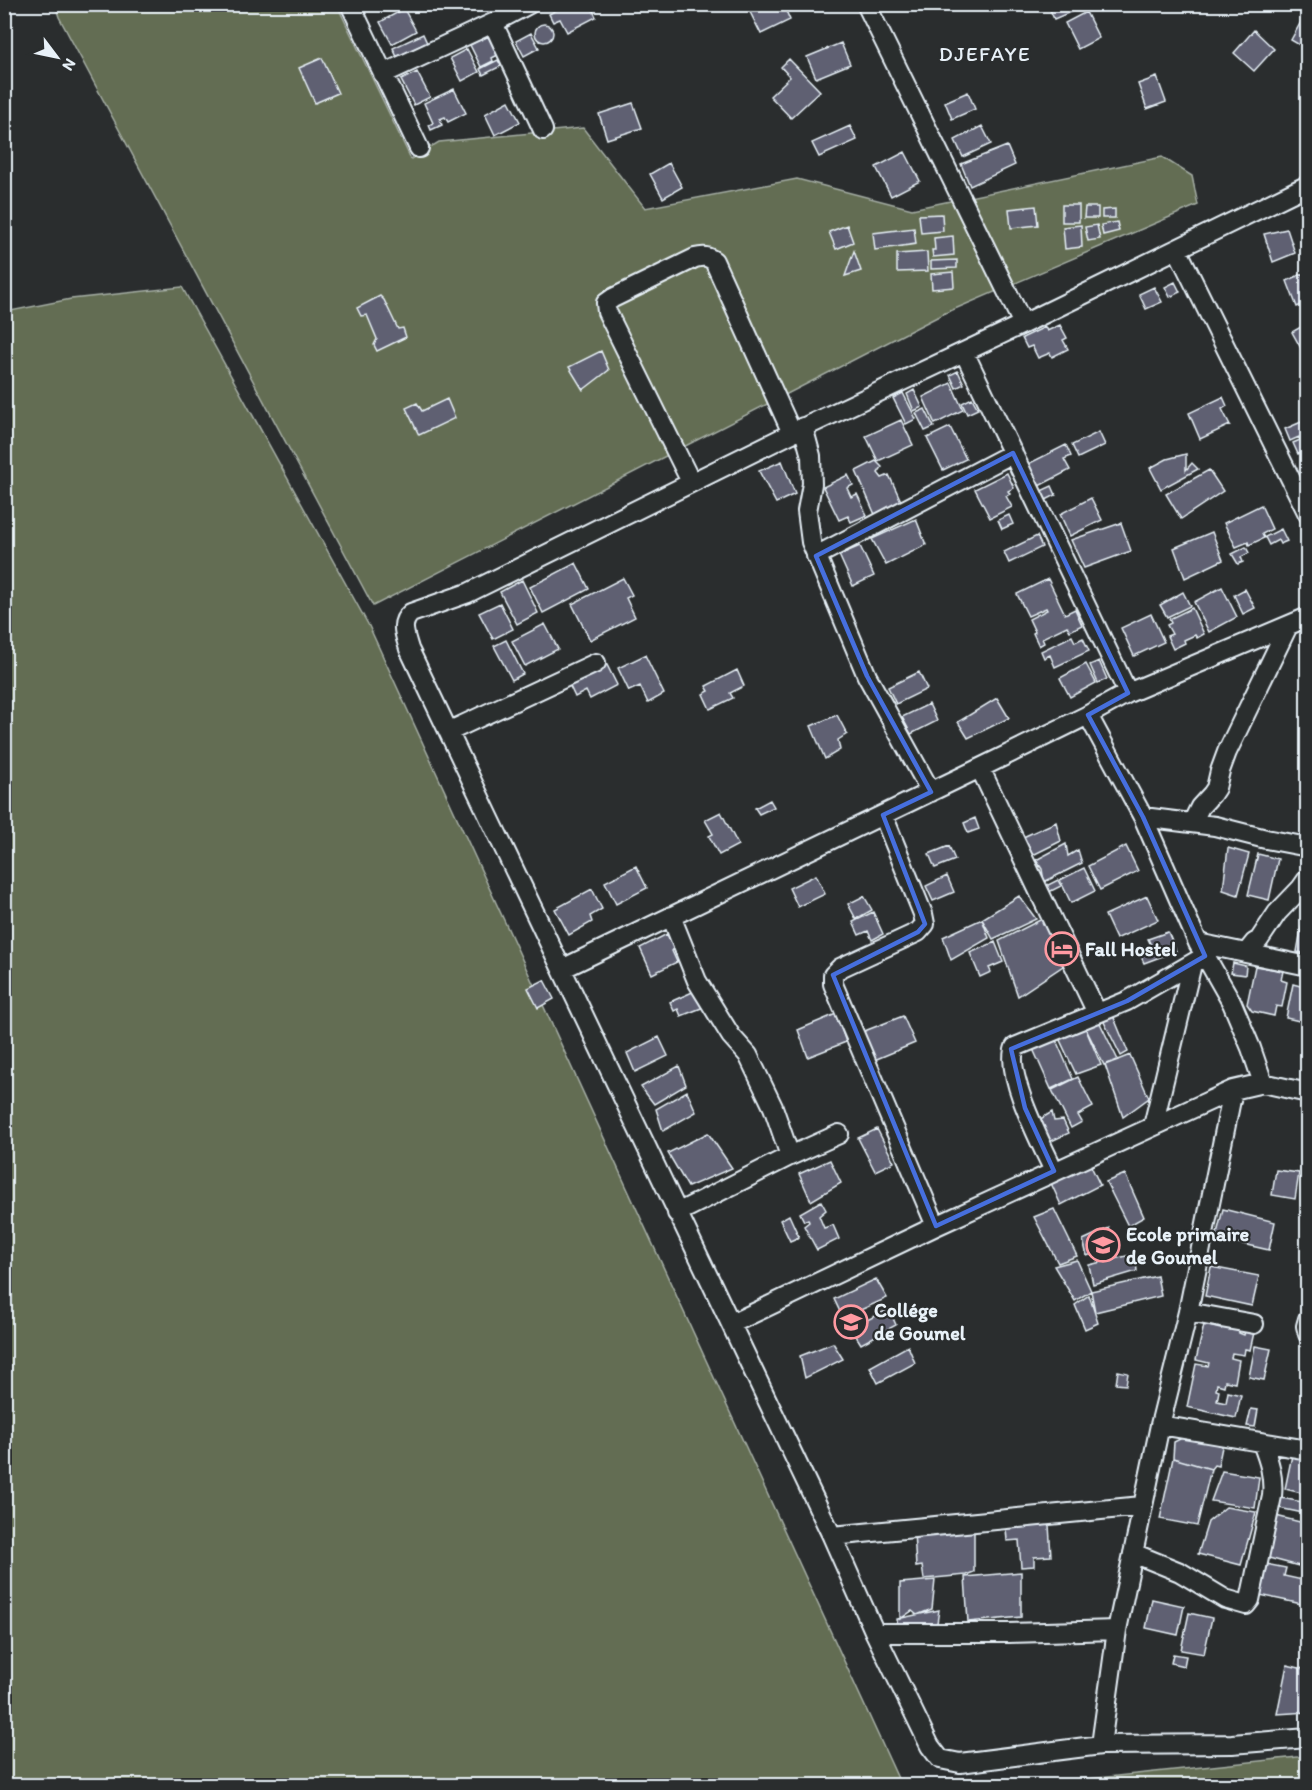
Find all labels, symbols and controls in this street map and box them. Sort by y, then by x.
north arrow [27,27,87,87]
district label: DJEFAYE [939,41,1031,66]
text: N [58,55,80,74]
hotel icon: Fall Hostel [1044,931,1080,967]
place label: Fall Hostel [1085,937,1177,961]
place label: Ecole primaire de Goumel [1126,1222,1249,1269]
school or university icon: Ecole primaire de Goumel [1085,1227,1121,1263]
place label: Collége de Goumel [874,1298,966,1345]
school or university icon: Collége de Goumel [833,1304,869,1340]

